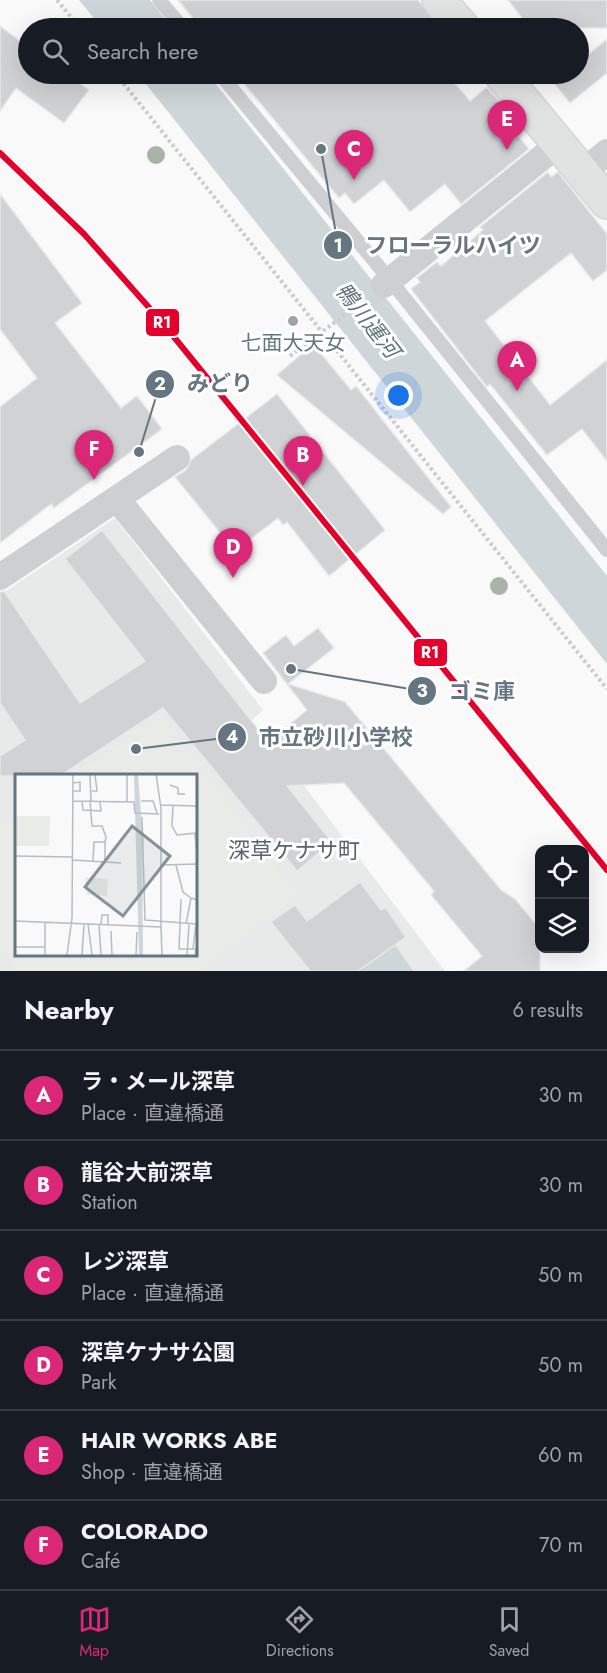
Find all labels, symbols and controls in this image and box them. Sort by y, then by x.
search box [18,18,589,84]
icon: search [39,35,72,68]
text: Search here [87,35,198,67]
pin: E [488,100,526,150]
pin: C [334,130,374,180]
callout: フローラルハイツ [323,225,553,265]
text: フローラルハイツ [365,229,541,261]
text: 1 [333,233,343,259]
water label: 鴨川運河 [328,275,410,368]
line badge: R1 [145,308,180,337]
text: R1 [153,311,171,334]
marker: 七面大天女 [286,314,300,328]
place label: 七面大天女 [241,328,346,358]
pin: A [498,342,536,391]
callout: みどり [145,364,265,404]
text: みどり [187,367,253,399]
text: 2 [154,371,166,397]
your location [384,381,413,410]
pin: F [74,430,113,480]
pin: B [284,436,322,486]
pin: D [214,528,252,578]
line badge: R1 [413,638,448,667]
text: R1 [421,641,439,664]
callout: ゴミ庫 [407,671,527,711]
text: ゴミ庫 [449,675,515,707]
text: 3 [416,678,428,704]
callout: 市立砂川小学校 [217,717,425,757]
text: 市立砂川小学校 [259,721,413,753]
text: 4 [226,724,238,750]
inset map [15,774,196,956]
district label: 深草ケナサ町 [228,834,360,866]
map controls [535,845,589,953]
button: locate [535,845,589,899]
button: layers [535,899,589,953]
text: Nearby [24,991,113,1029]
text: 6 results [513,996,583,1025]
text: ラ・メール深草 [81,1065,235,1097]
text: A [36,1081,51,1110]
text: 30 m [538,1081,583,1110]
text: Place · 直違橋通 [81,1099,224,1128]
text: 龍谷大前深草 [81,1156,213,1188]
text: B [37,1171,50,1200]
text: 30 m [538,1171,583,1200]
text: Station [81,1188,138,1217]
text: レジ深草 [81,1245,169,1277]
text: C [36,1261,51,1290]
text: 50 m [538,1261,583,1290]
text: Place · 直違橋通 [81,1279,224,1308]
text: 深草ケナサ公園 [81,1336,235,1368]
text: D [36,1351,51,1380]
text: 50 m [538,1351,583,1380]
text: Park [81,1368,117,1397]
text: HAIR WORKS ABE [81,1424,278,1456]
text: E [37,1441,50,1470]
text: 60 m [538,1441,583,1470]
text: Shop · 直違橋通 [81,1458,223,1487]
text: COLORADO [81,1515,208,1547]
text: F [38,1531,49,1560]
text: 70 m [539,1531,583,1560]
text: Café [81,1547,120,1576]
tab: Map [78,1603,111,1662]
tab: Directions [266,1603,334,1662]
tab: Saved [489,1603,529,1662]

